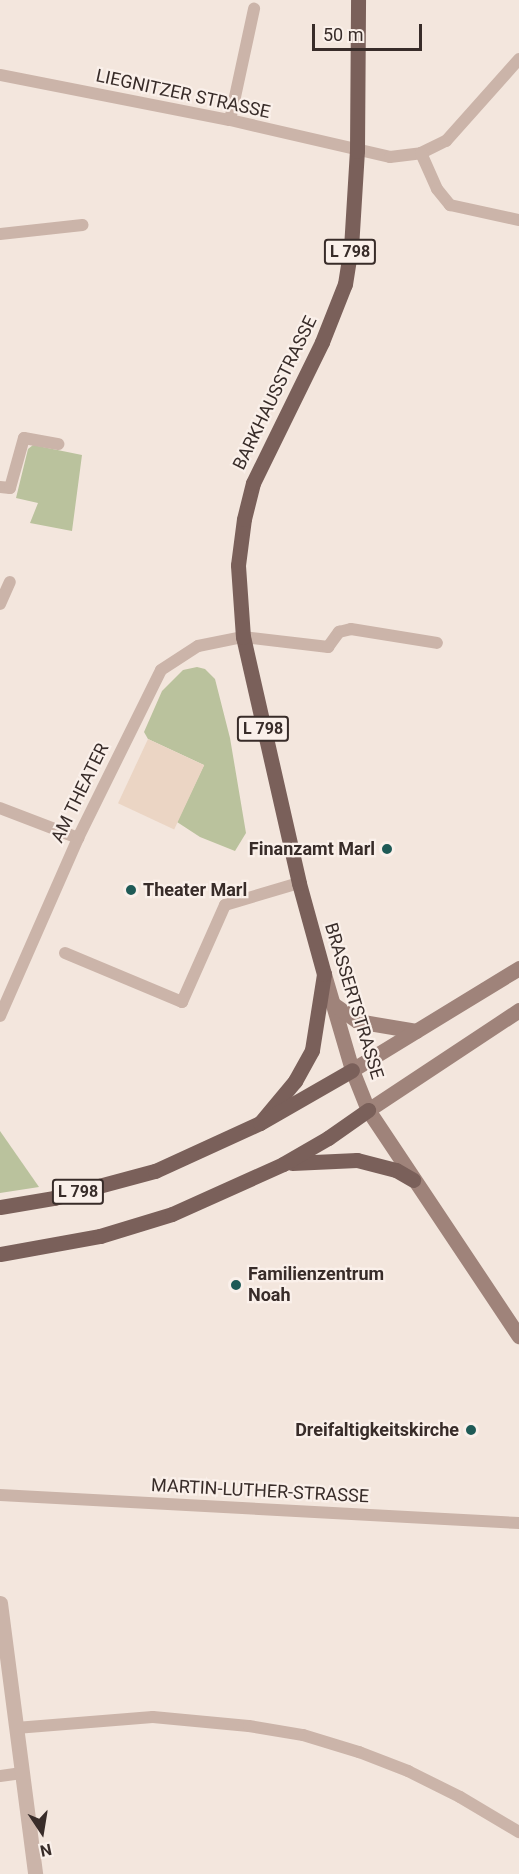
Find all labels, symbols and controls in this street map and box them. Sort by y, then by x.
scale bar [315,12,424,50]
text: 50 m [323,24,363,45]
street label: LIEGNITZER STRASSE [94,65,272,123]
road number: L 798 [323,239,377,265]
street label: BARKHAUSSTRASSE [228,313,322,473]
road number: L 798 [236,716,290,742]
street label: AM THEATER [47,740,113,846]
place label: Finanzamt Marl [249,838,375,860]
marker: Finanzamt Marl [380,842,394,856]
place label: Theater Marl [143,879,247,901]
marker: Theater Marl [124,883,138,897]
street label: BRASSERTSTRASSE [320,920,388,1082]
road number: L 798 [51,1179,105,1205]
place label: Familienzentrum Noah [248,1264,384,1306]
marker: Familienzentrum Noah [229,1278,243,1292]
place label: Dreifaltigkeitskirche [295,1419,459,1441]
marker: Dreifaltigkeitskirche [464,1423,478,1437]
street label: MARTIN-LUTHER-STRASSE [151,1475,369,1507]
north arrow [12,1802,72,1862]
text: N [38,1840,53,1861]

